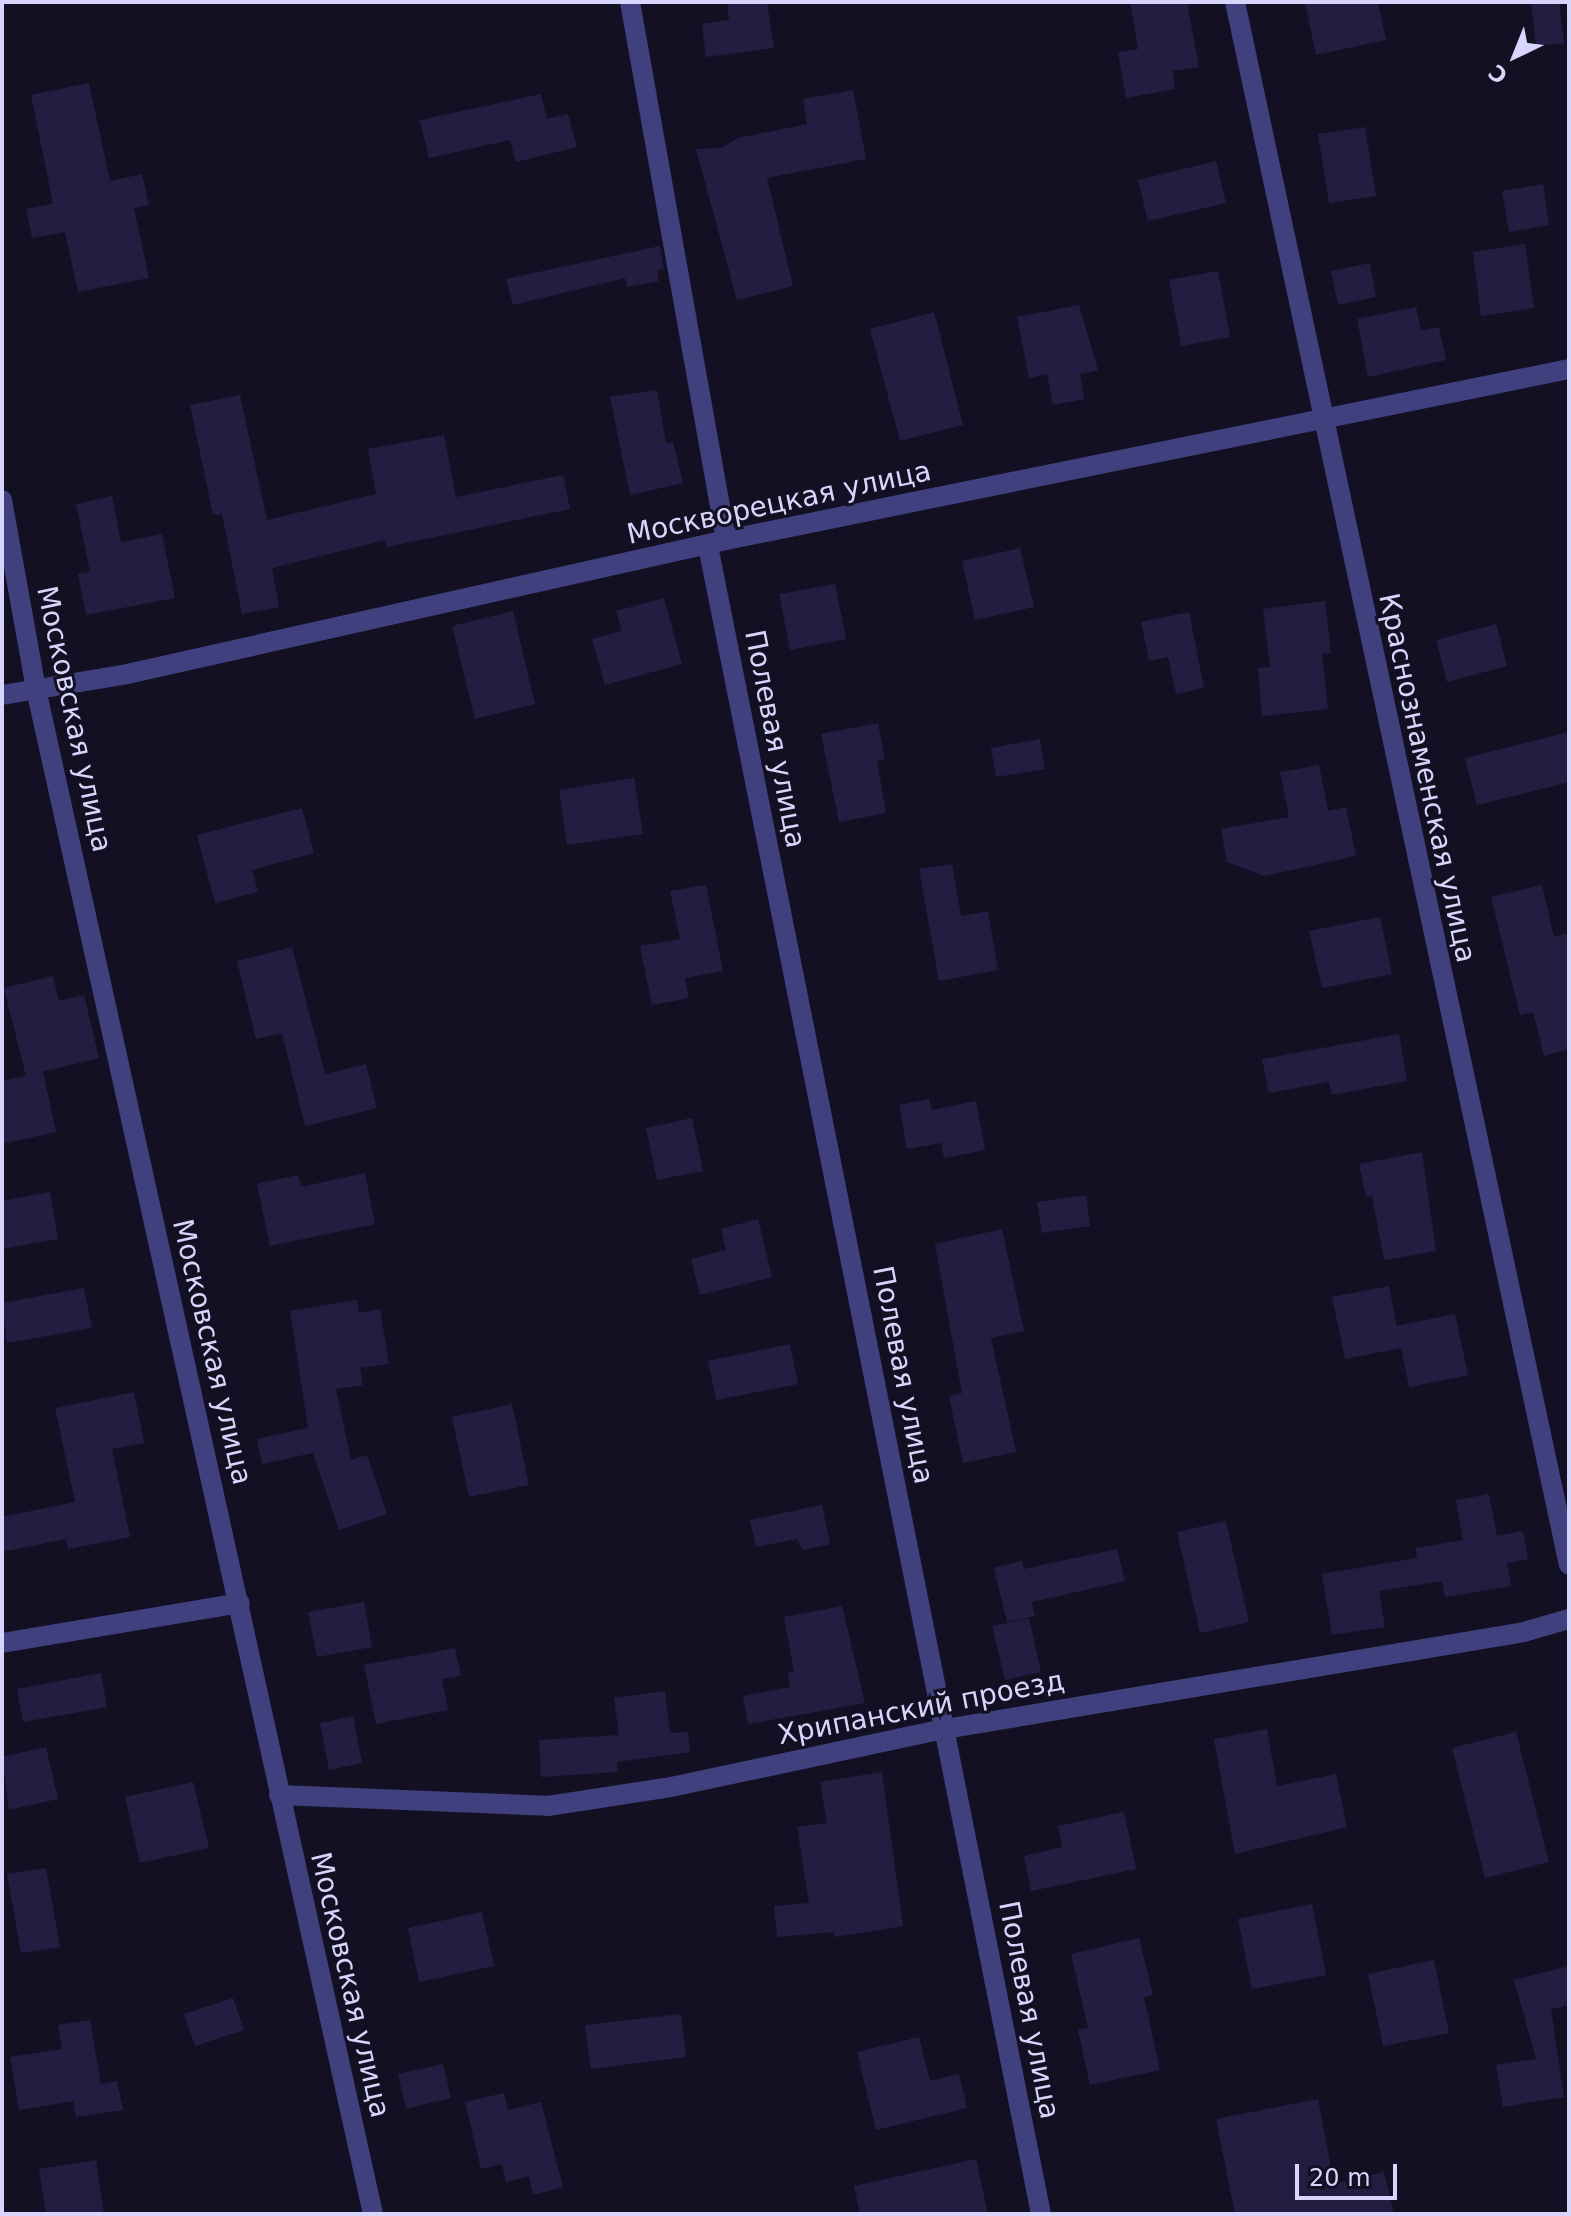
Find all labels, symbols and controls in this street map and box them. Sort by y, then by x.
north arrow [1475,16,1555,96]
text: С [1484,59,1513,89]
street label: Москворецкая улица [624,454,934,552]
street label: Московская улица [29,583,119,855]
street label: Краснознаменская улица [1371,590,1483,966]
street label: Полевая улица [737,627,813,851]
street label: Московская улица [165,1216,259,1488]
street label: Полевая улица [865,1263,941,1487]
street label: Хрипанский проезд [775,1664,1067,1752]
street label: Московская улица [303,1849,397,2121]
street label: Полевая улица [991,1898,1067,2122]
scale bar [1299,2148,1401,2198]
text: 20 m [1309,2164,1371,2192]

